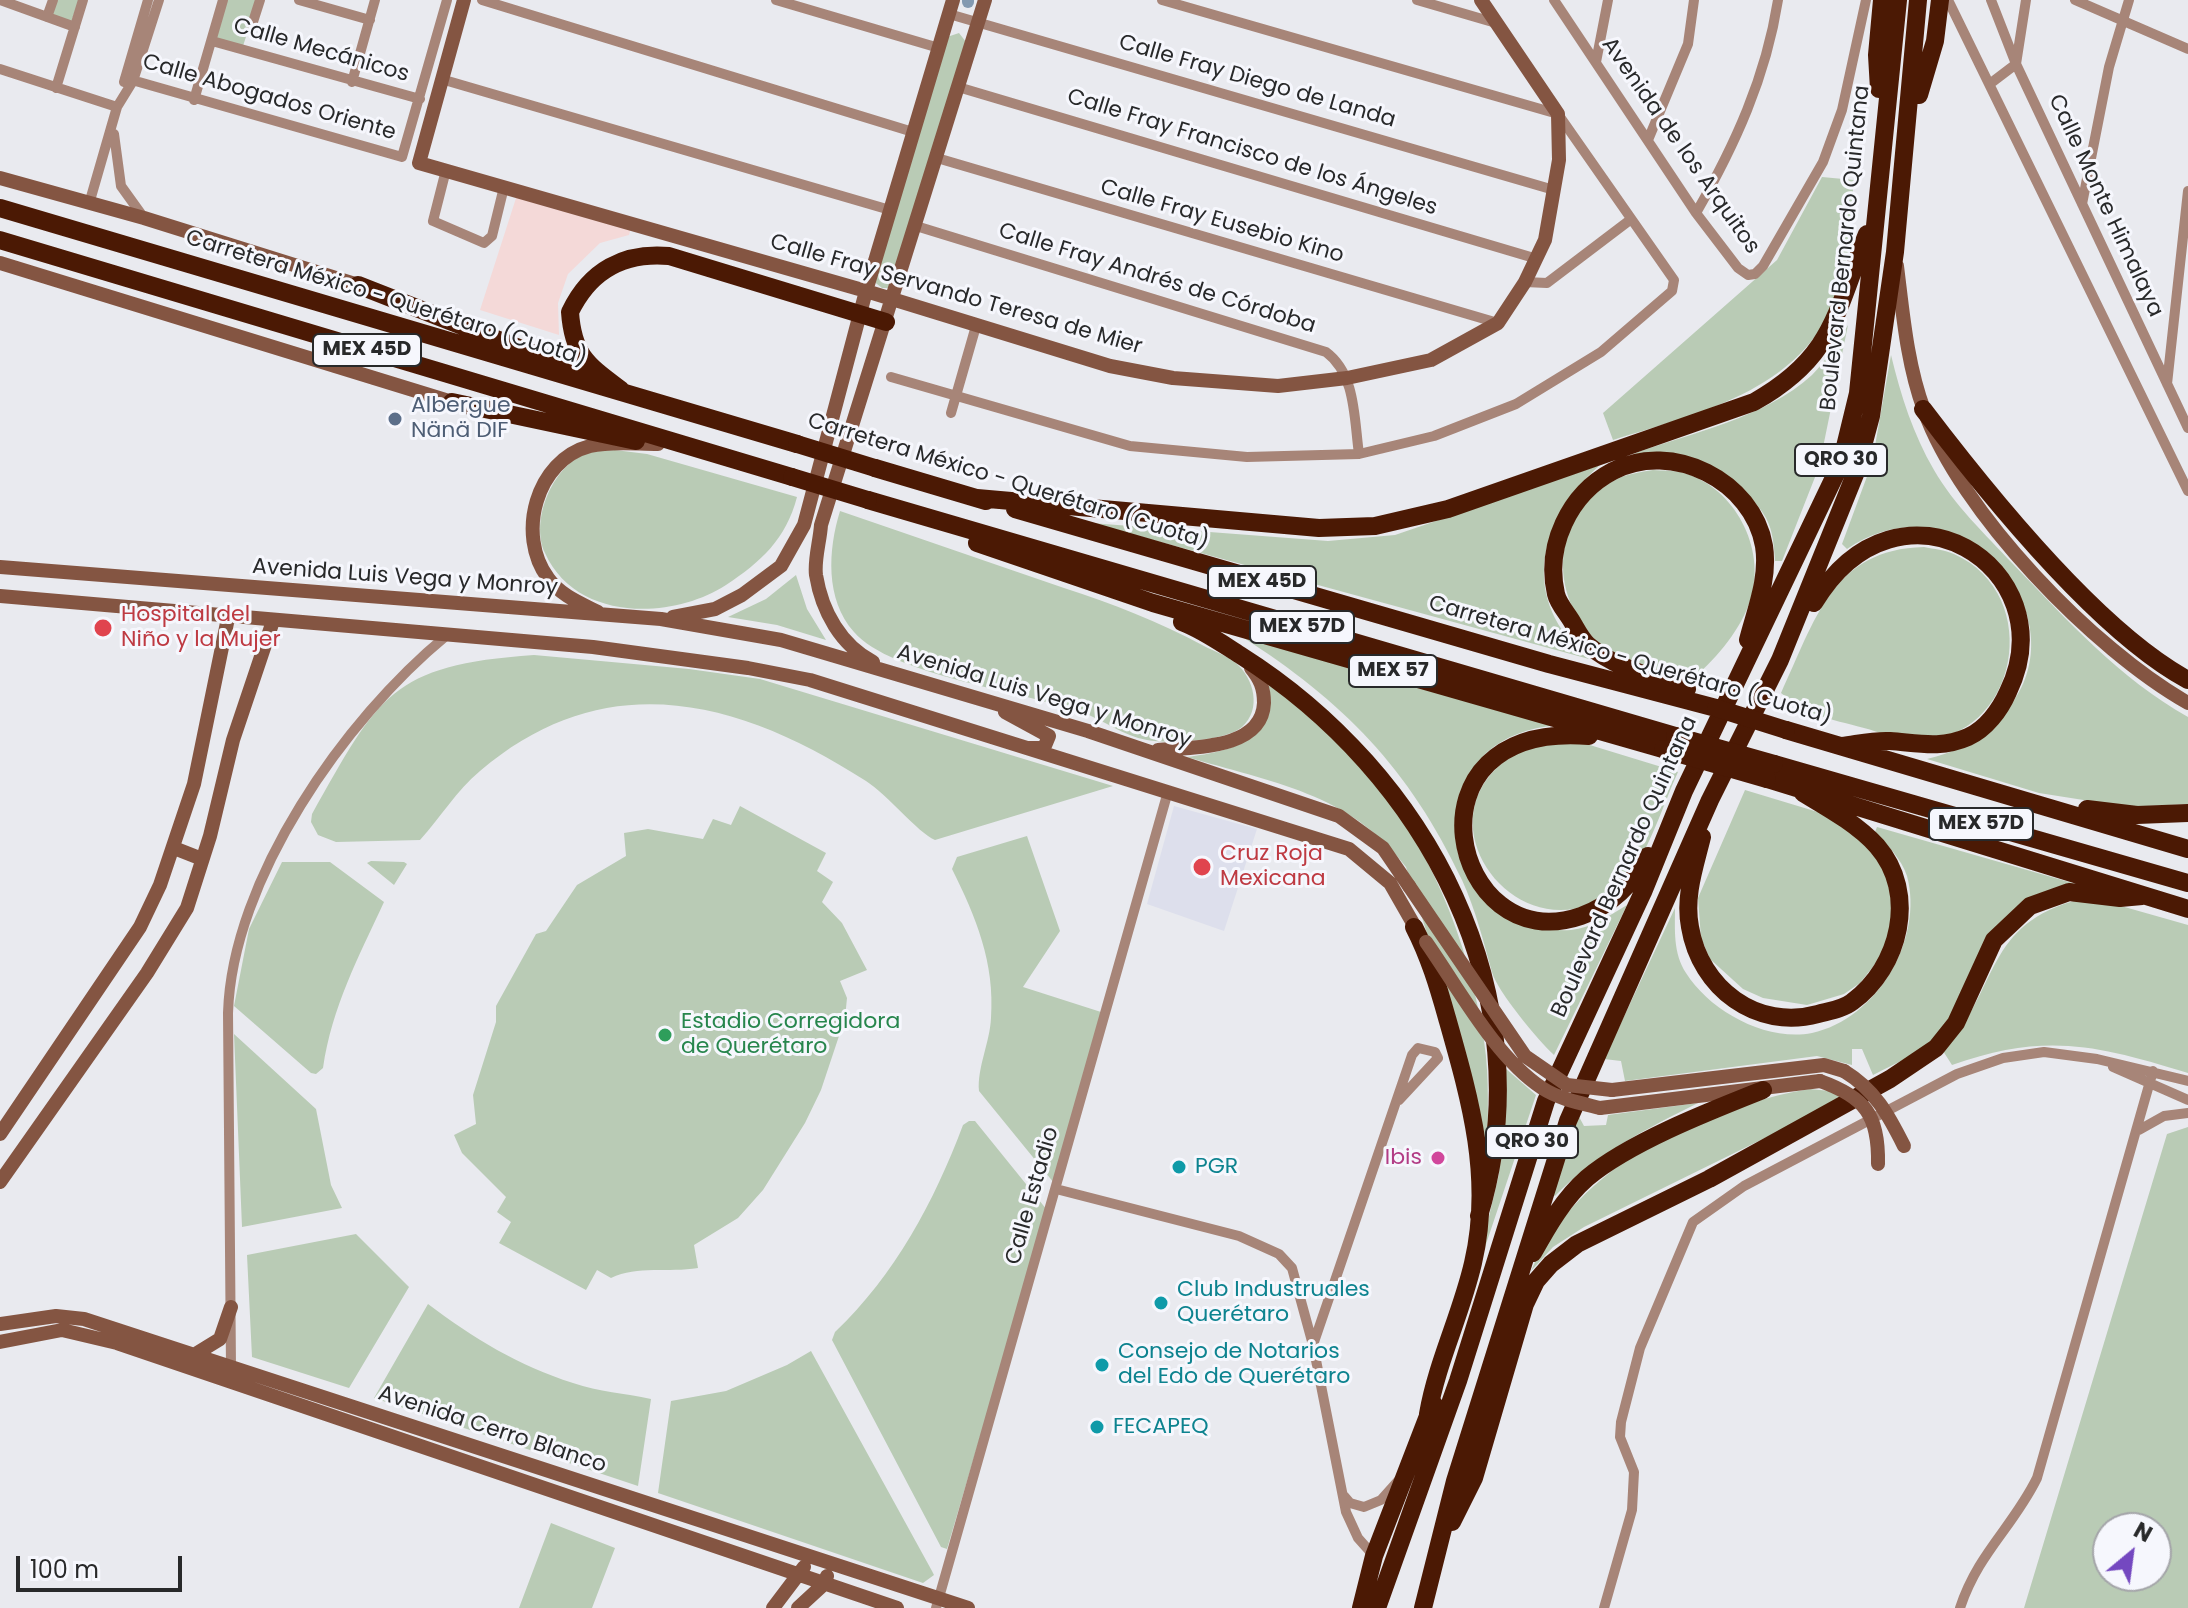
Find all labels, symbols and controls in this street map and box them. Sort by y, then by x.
street label: Calle Mecánicos [230,13,412,89]
street label: Calle Fray Diego de Landa [1116,30,1398,134]
street label: Avenida de los Arquitos [1595,33,1765,259]
street label: Calle Abogados Oriente [139,49,399,147]
street label: Calle Fray Francisco de los Ángeles [1064,84,1440,222]
street label: Boulevard Bernardo Quintana [1816,84,1876,412]
street label: Calle Monte Himalaya [2042,91,2168,321]
street label: Calle Fray Eusebio Kino [1097,175,1347,269]
street label: Calle Fray Andrés de Córdoba [995,218,1319,340]
street label: Carretera México - Querétaro (Cuota) [182,225,590,373]
street label: Calle Fray Servando Teresa de Mier [767,229,1145,361]
road number: MEX 45D [313,334,421,366]
place label: Albergue Nänä DIF [411,393,511,444]
street label: Carretera México - Querétaro (Cuota) [804,408,1212,556]
marker: Albergue Nänä DIF [386,410,404,428]
road number: QRO 30 [1795,444,1887,476]
street label: Avenida Luis Vega y Monroy [251,554,559,602]
road number: MEX 45D [1208,566,1316,598]
street label: Carretera México - Querétaro (Cuota) [1425,591,1835,731]
place label: Hospital del Niño y la Mujer [121,602,281,654]
road number: MEX 57D [1250,611,1354,643]
marker: Hospital del Niño y la Mujer [92,617,114,639]
street label: Avenida Luis Vega y Monroy [894,640,1194,754]
road number: MEX 57 [1349,655,1437,687]
street label: Boulevard Bernardo Quintana [1546,712,1704,1022]
road number: MEX 57D [1929,808,2033,840]
place label: Cruz Roja Mexicana [1220,841,1326,892]
marker: Cruz Roja Mexicana [1191,856,1213,878]
place label: Estadio Corregidora de Querétaro [681,1009,900,1060]
marker: Estadio Corregidora de Querétaro [656,1026,674,1044]
street label: Calle Estadio [1001,1124,1065,1268]
road number: QRO 30 [1486,1126,1578,1158]
place label: Ibis [1385,1145,1422,1171]
marker: Ibis [1429,1149,1447,1167]
place label: PGR [1195,1154,1238,1180]
marker: PGR [1170,1158,1188,1176]
place label: Club Industruales Querétaro [1177,1277,1370,1328]
marker: Club Industruales Querétaro [1152,1294,1170,1312]
place label: Consejo de Notarios del Edo de Querétaro [1118,1339,1350,1390]
marker: Consejo de Notarios del Edo de Querétaro [1093,1356,1111,1374]
street label: Avenida Cerro Blanco [375,1381,609,1479]
place label: FECAPEQ [1113,1414,1209,1440]
marker: FECAPEQ [1088,1418,1106,1436]
north arrow [2092,1512,2172,1592]
text: N [2128,1515,2158,1550]
scale bar [20,1540,186,1590]
text: 100 m [30,1553,99,1586]

